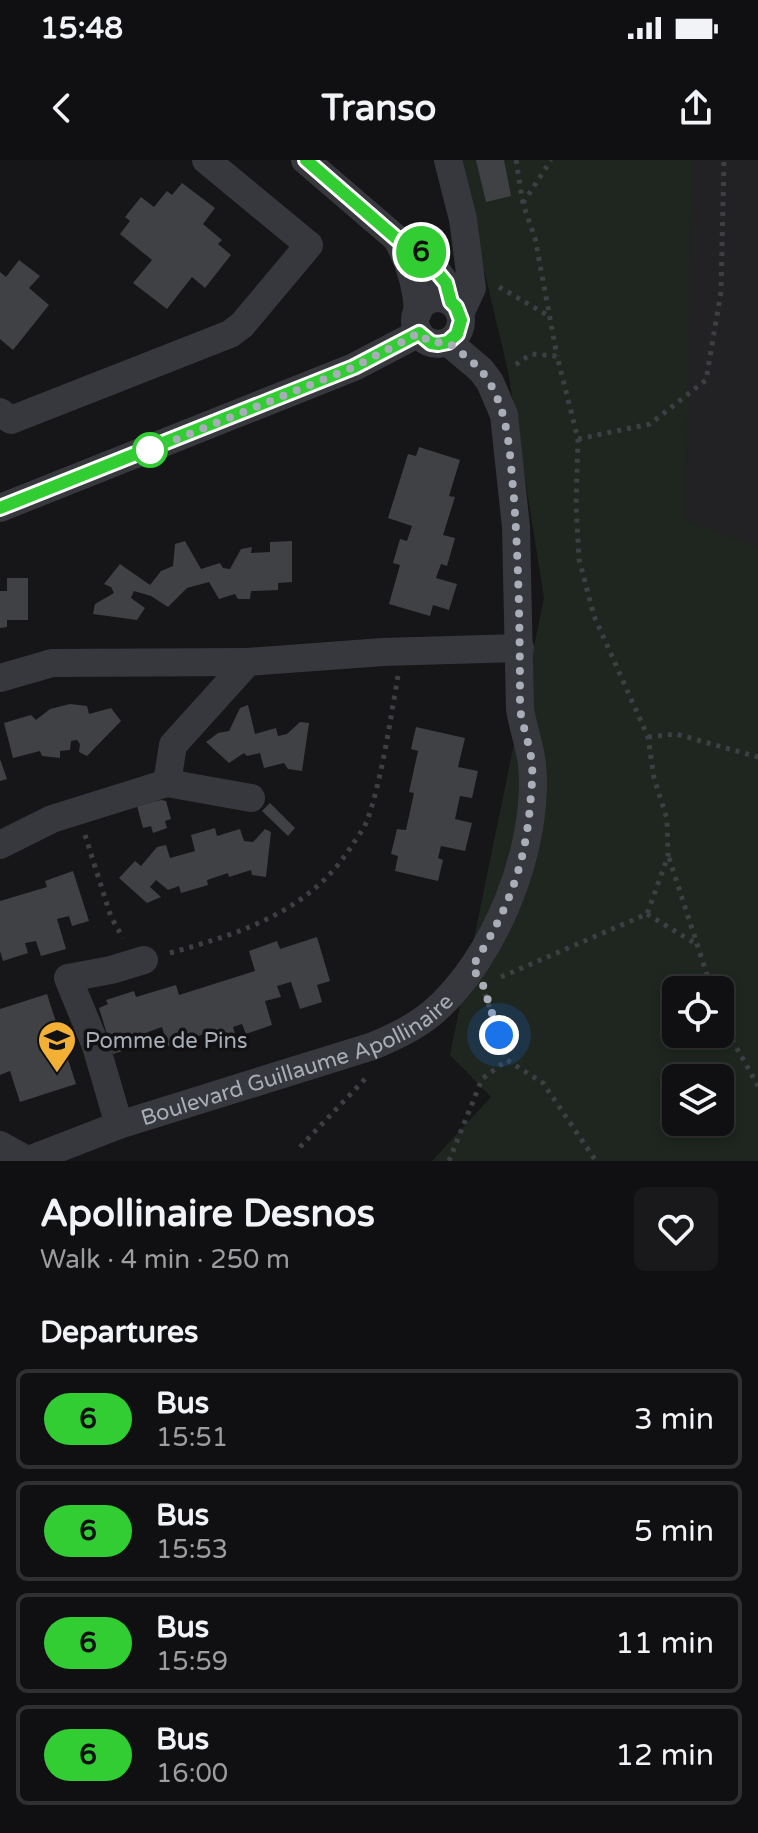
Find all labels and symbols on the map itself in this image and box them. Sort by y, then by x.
line badge: 6 [395,226,447,278]
unlabelled marker [133,433,167,467]
street label: Boulevard Guillaume Apollinaire [138,989,459,1131]
your location [479,1015,519,1055]
school or university icon: Pomme de Pins [36,1019,78,1074]
place label: Pomme de Pins [85,1028,248,1054]

